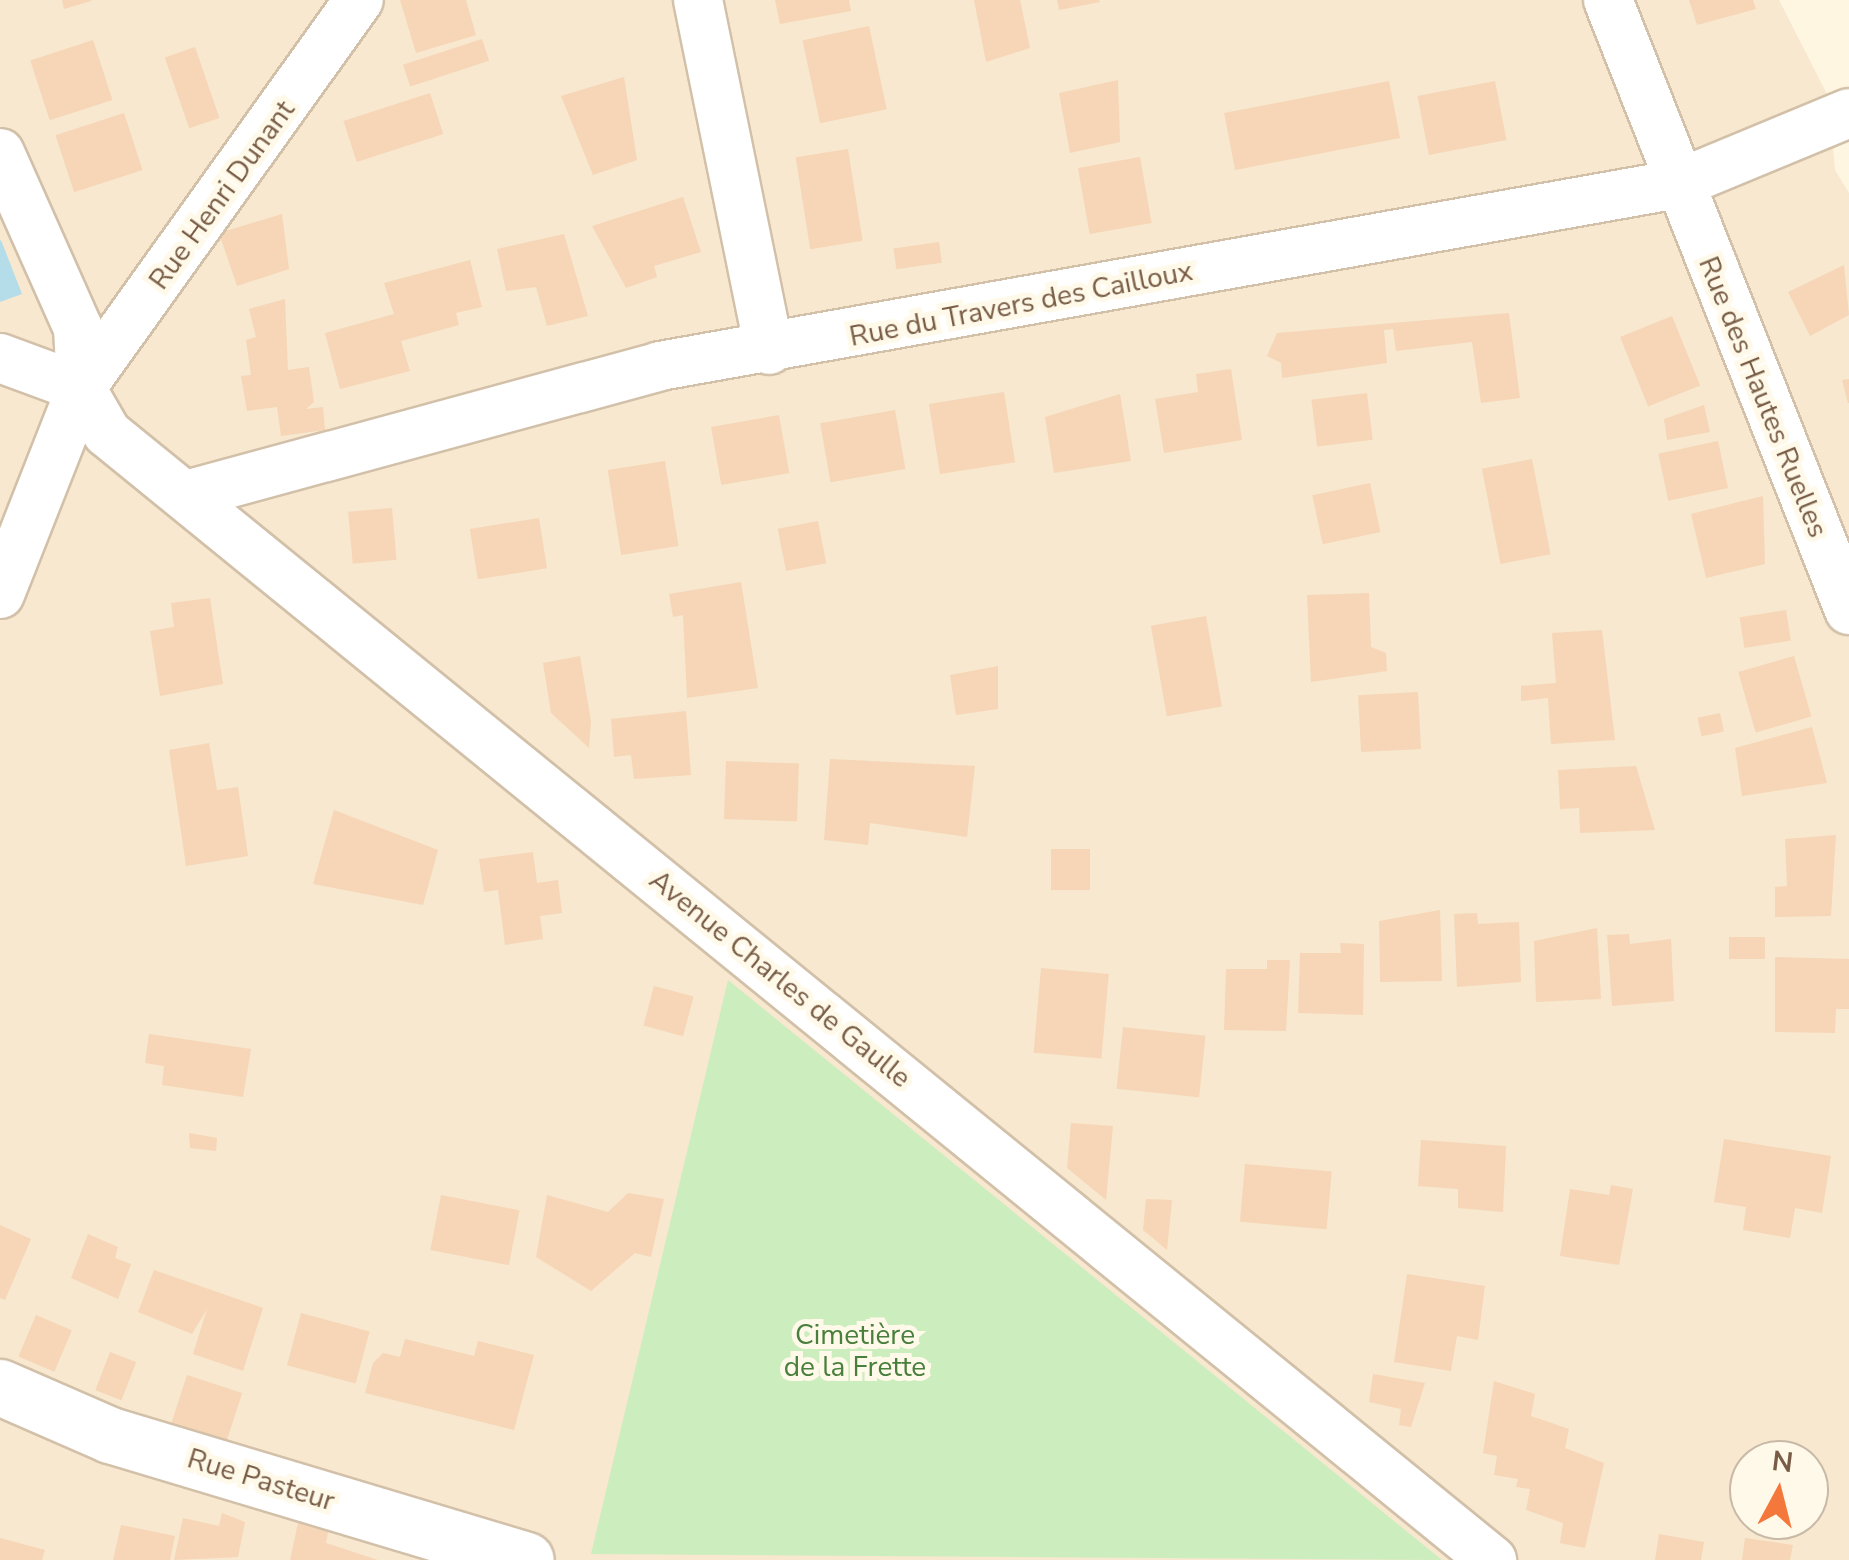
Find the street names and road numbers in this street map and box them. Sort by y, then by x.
street label: Rue Henri Dunant [142,94,302,296]
street label: Rue des Hautes Ruelles [1691,252,1835,542]
street label: Rue du Travers des Cailloux [847,254,1195,354]
street label: Avenue Charles de Gaulle [643,863,917,1095]
street label: Rue Pasteur [183,1442,339,1518]

